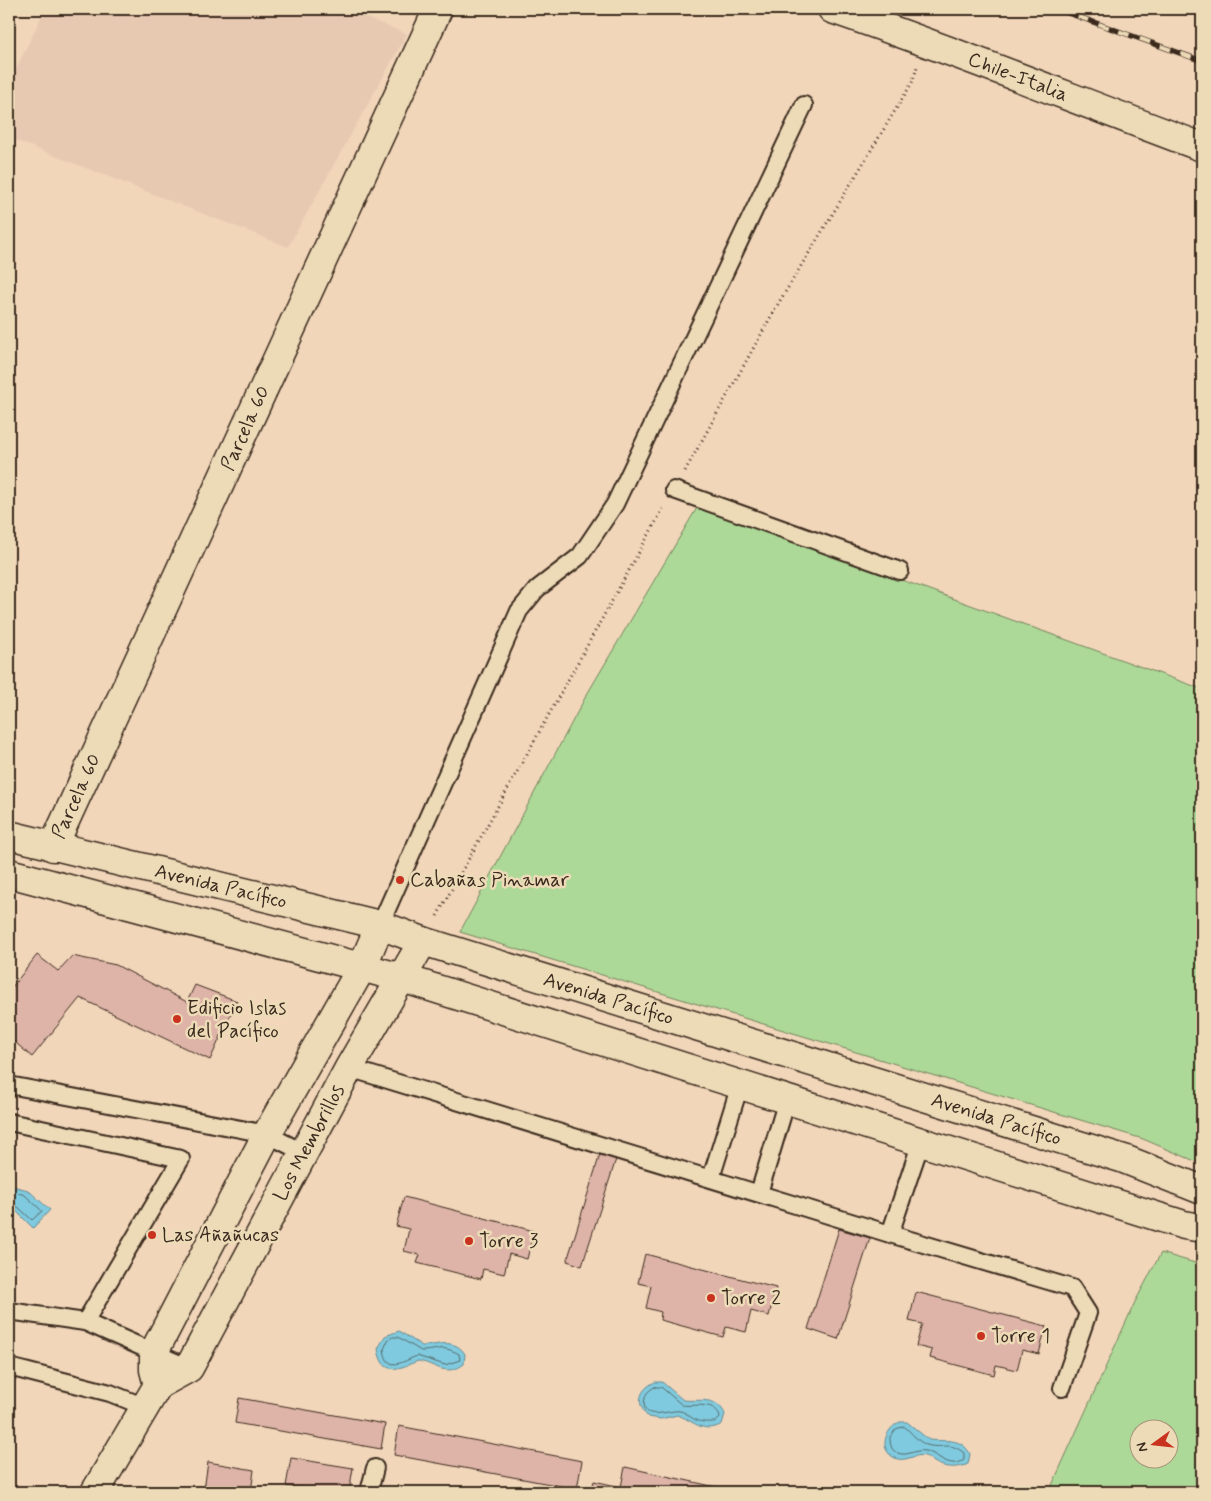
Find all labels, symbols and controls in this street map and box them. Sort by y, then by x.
street label: Chile-Italia [964,46,1072,108]
street label: Parcela 60 [214,381,277,475]
street label: Parcela 60 [45,749,108,843]
street label: Avenida Pacífico [152,857,290,915]
place label: Cabañas Pinamar [410,867,570,894]
marker: Cabañas Pinamar [394,874,406,886]
street label: Avenida Pacífico [540,966,677,1032]
place label: Edificio Islas del Pacífico [187,995,287,1045]
marker: Edificio Islas del Pacífico [171,1013,183,1025]
street label: Los Membrillos [267,1079,351,1206]
street label: Avenida Pacífico [928,1086,1065,1152]
place label: Las Añañucas [162,1222,279,1249]
place label: Torre 3 [479,1228,538,1255]
marker: Las Añañucas [146,1229,158,1241]
marker: Torre 3 [463,1235,475,1247]
place label: Torre 2 [721,1285,781,1312]
marker: Torre 2 [705,1292,717,1304]
place label: Torre 1 [991,1323,1050,1350]
marker: Torre 1 [975,1330,987,1342]
north arrow [1128,1418,1178,1468]
text: N [1133,1440,1152,1454]

